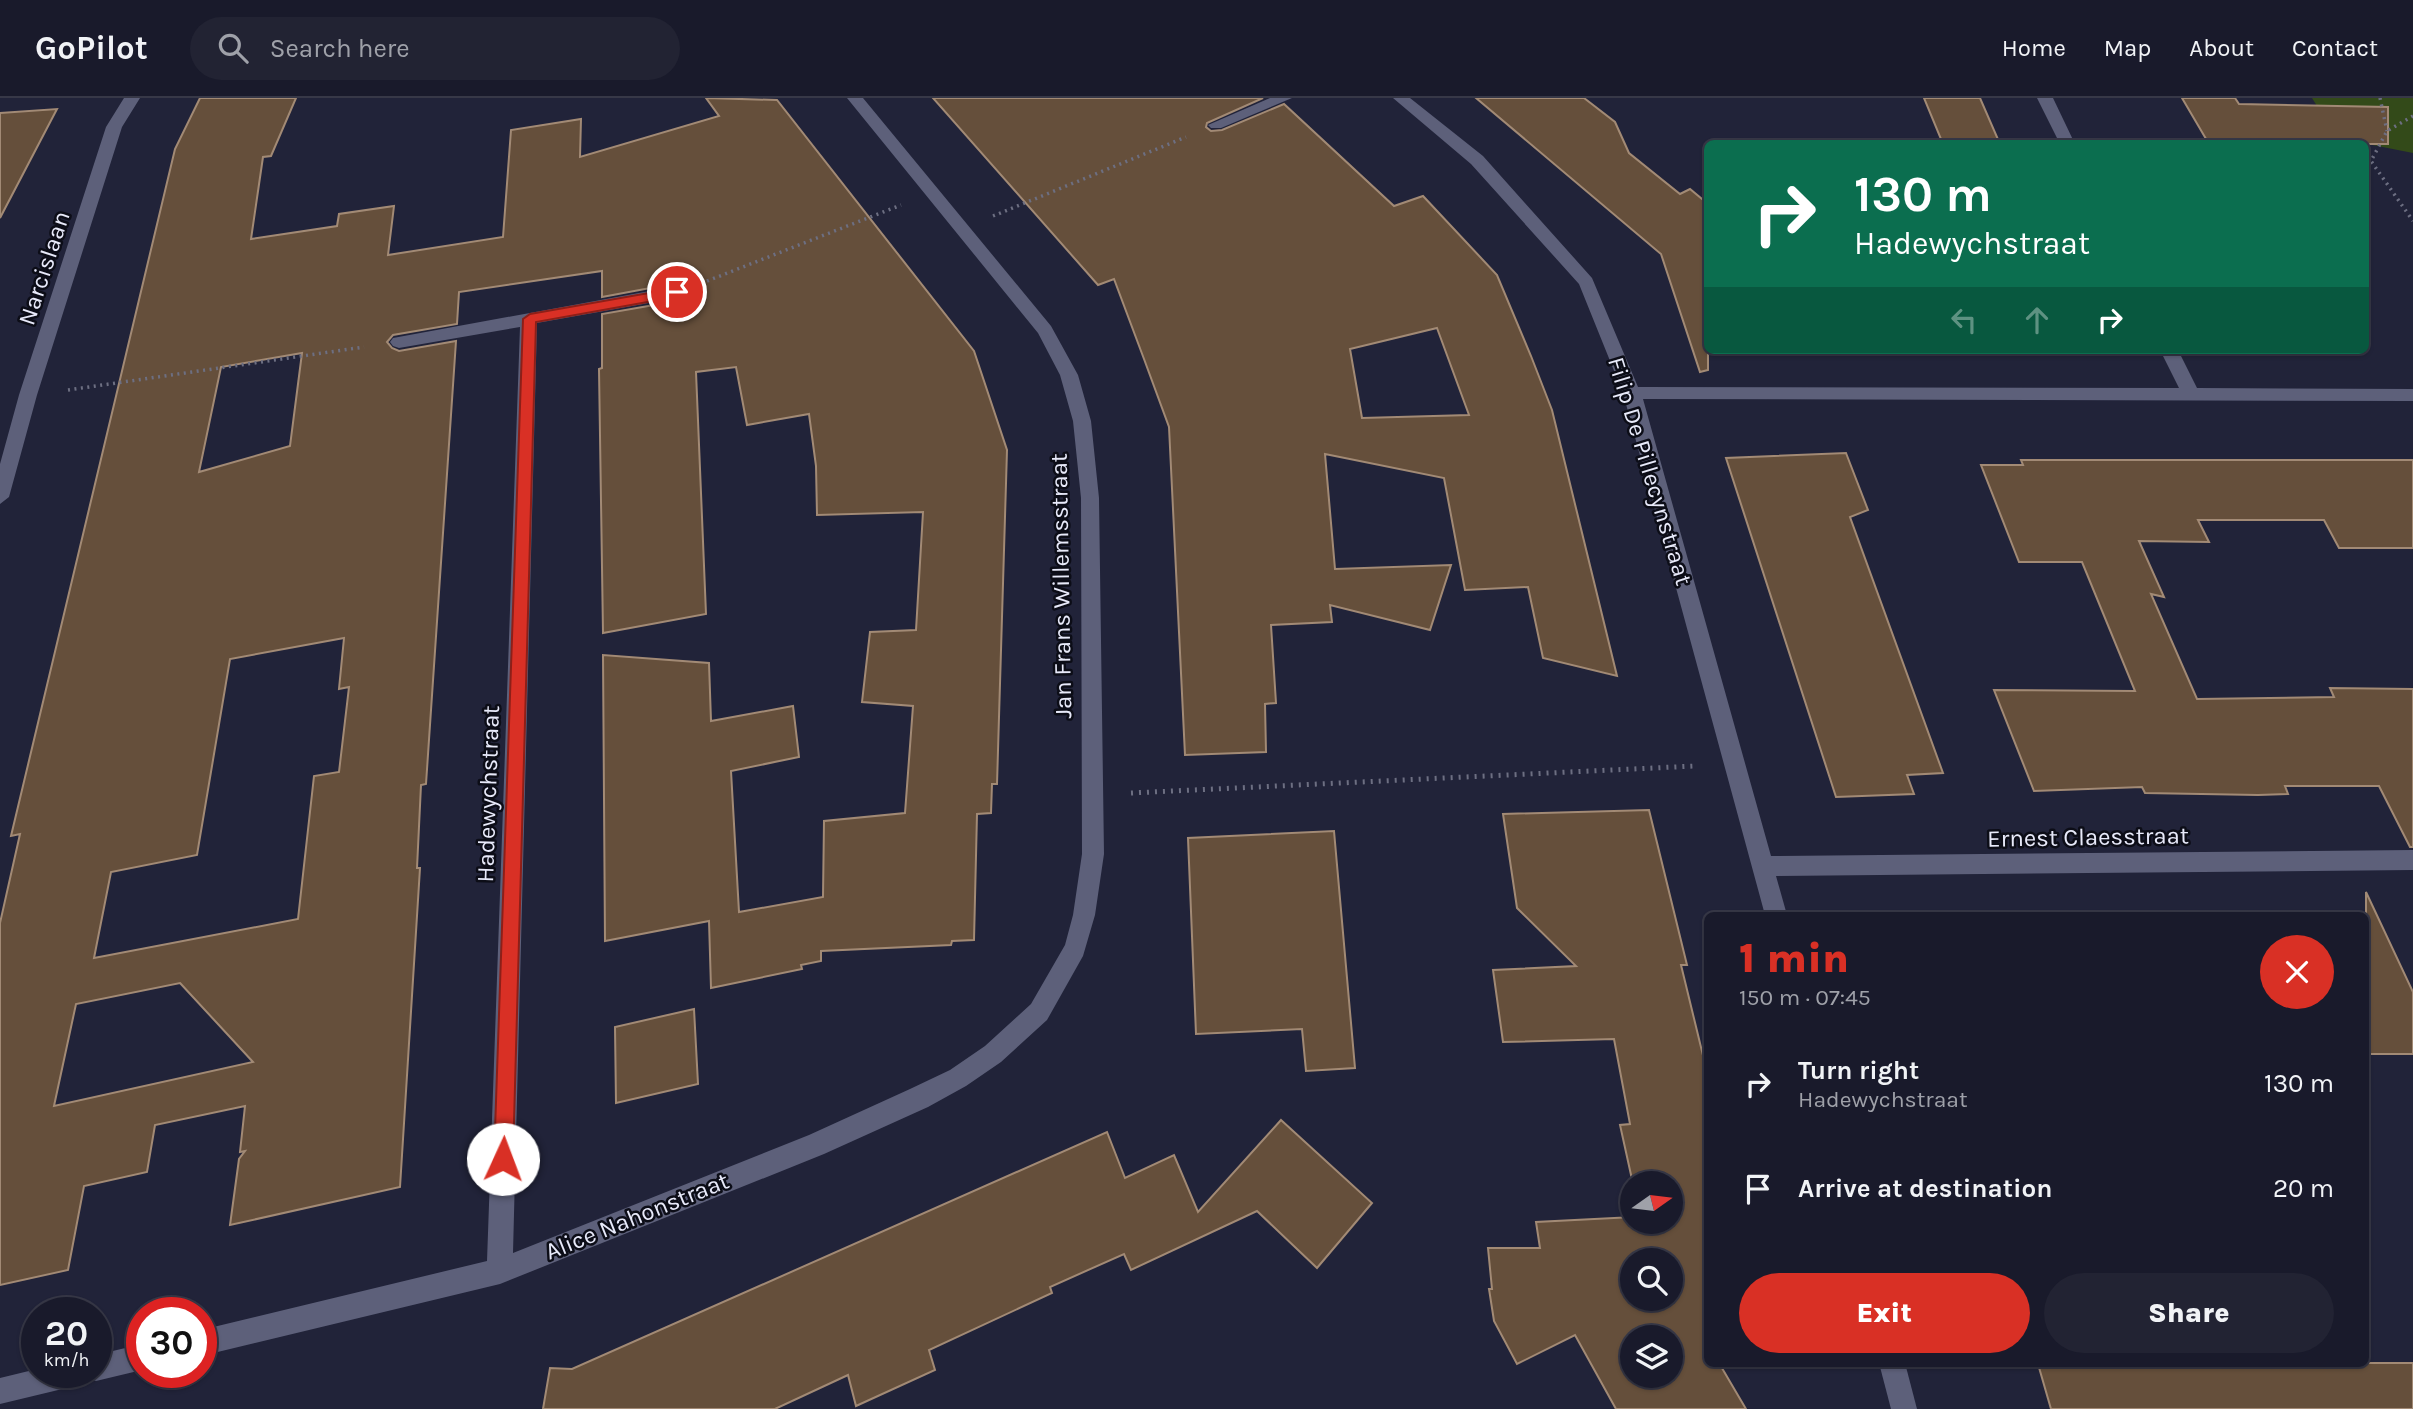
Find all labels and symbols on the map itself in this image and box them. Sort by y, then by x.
street label: Narcislaan [12,208,76,328]
pin [647,262,707,322]
street label: Filip De Pillecynstraat [1602,353,1698,589]
street label: Jan Frans Willemsstraat [1045,453,1077,719]
street label: Hadewychstraat [471,705,505,883]
street label: Ernest Claesstraat [1987,821,2189,853]
position arrow [466,1122,540,1196]
street label: Alice Nahonstraat [541,1166,733,1266]
north arrow [1620,1171,1684,1234]
speed limit sign: 30 [126,1297,217,1388]

